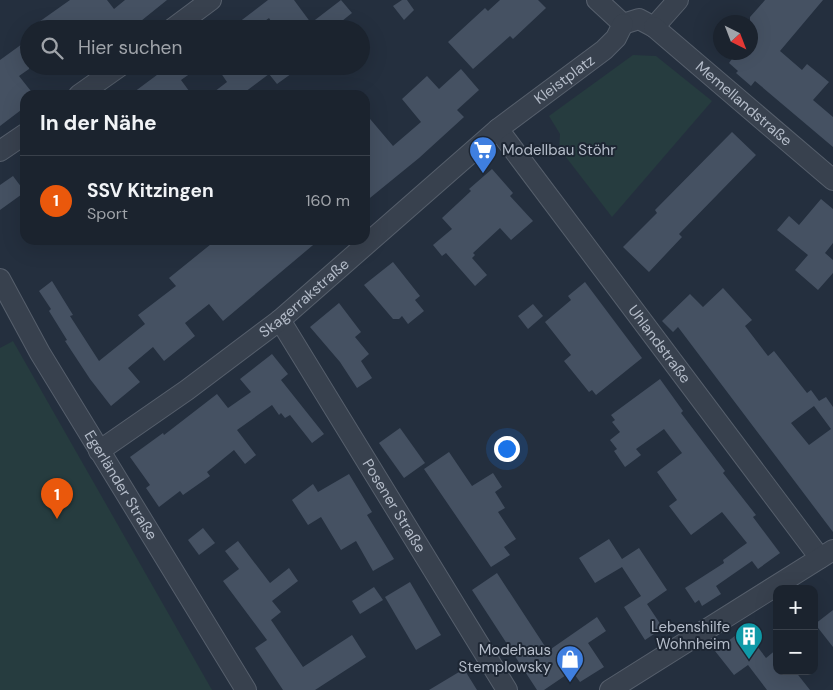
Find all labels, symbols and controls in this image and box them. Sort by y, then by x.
north arrow [713,15,758,60]
search box [20,20,370,75]
icon: search [38,34,66,62]
text: Hier suchen [78,35,182,60]
street label: Kleistplatz [530,50,599,109]
street label: Memellandstraße [691,57,796,151]
text: In der Nähe [40,109,157,137]
supermarket icon: Modellbau Stöhr [468,135,498,174]
place label: Modellbau Stöhr [502,140,616,160]
text: SSV Kitzingen [87,178,214,203]
text: 1 [53,190,59,211]
text: 160 m [306,190,350,211]
text: Sport [87,203,128,224]
street label: Skagerrakstraße [255,254,353,342]
street label: Uhlandstraße [624,301,695,387]
street label: Egerländer Straße [80,427,162,544]
your location [494,436,520,462]
street label: Posener Straße [358,455,430,556]
pin: 1 [41,478,73,519]
map controls [773,585,818,675]
button: + [773,585,818,630]
place label: Lebenshilfe Wohnheim [651,617,730,654]
building icon: Lebenshilfe Wohnheim [734,621,764,660]
button: − [773,630,818,675]
place label: Modehaus Stemplowsky [459,640,552,677]
shop icon: Modehaus Stemplowsky [555,644,585,683]

